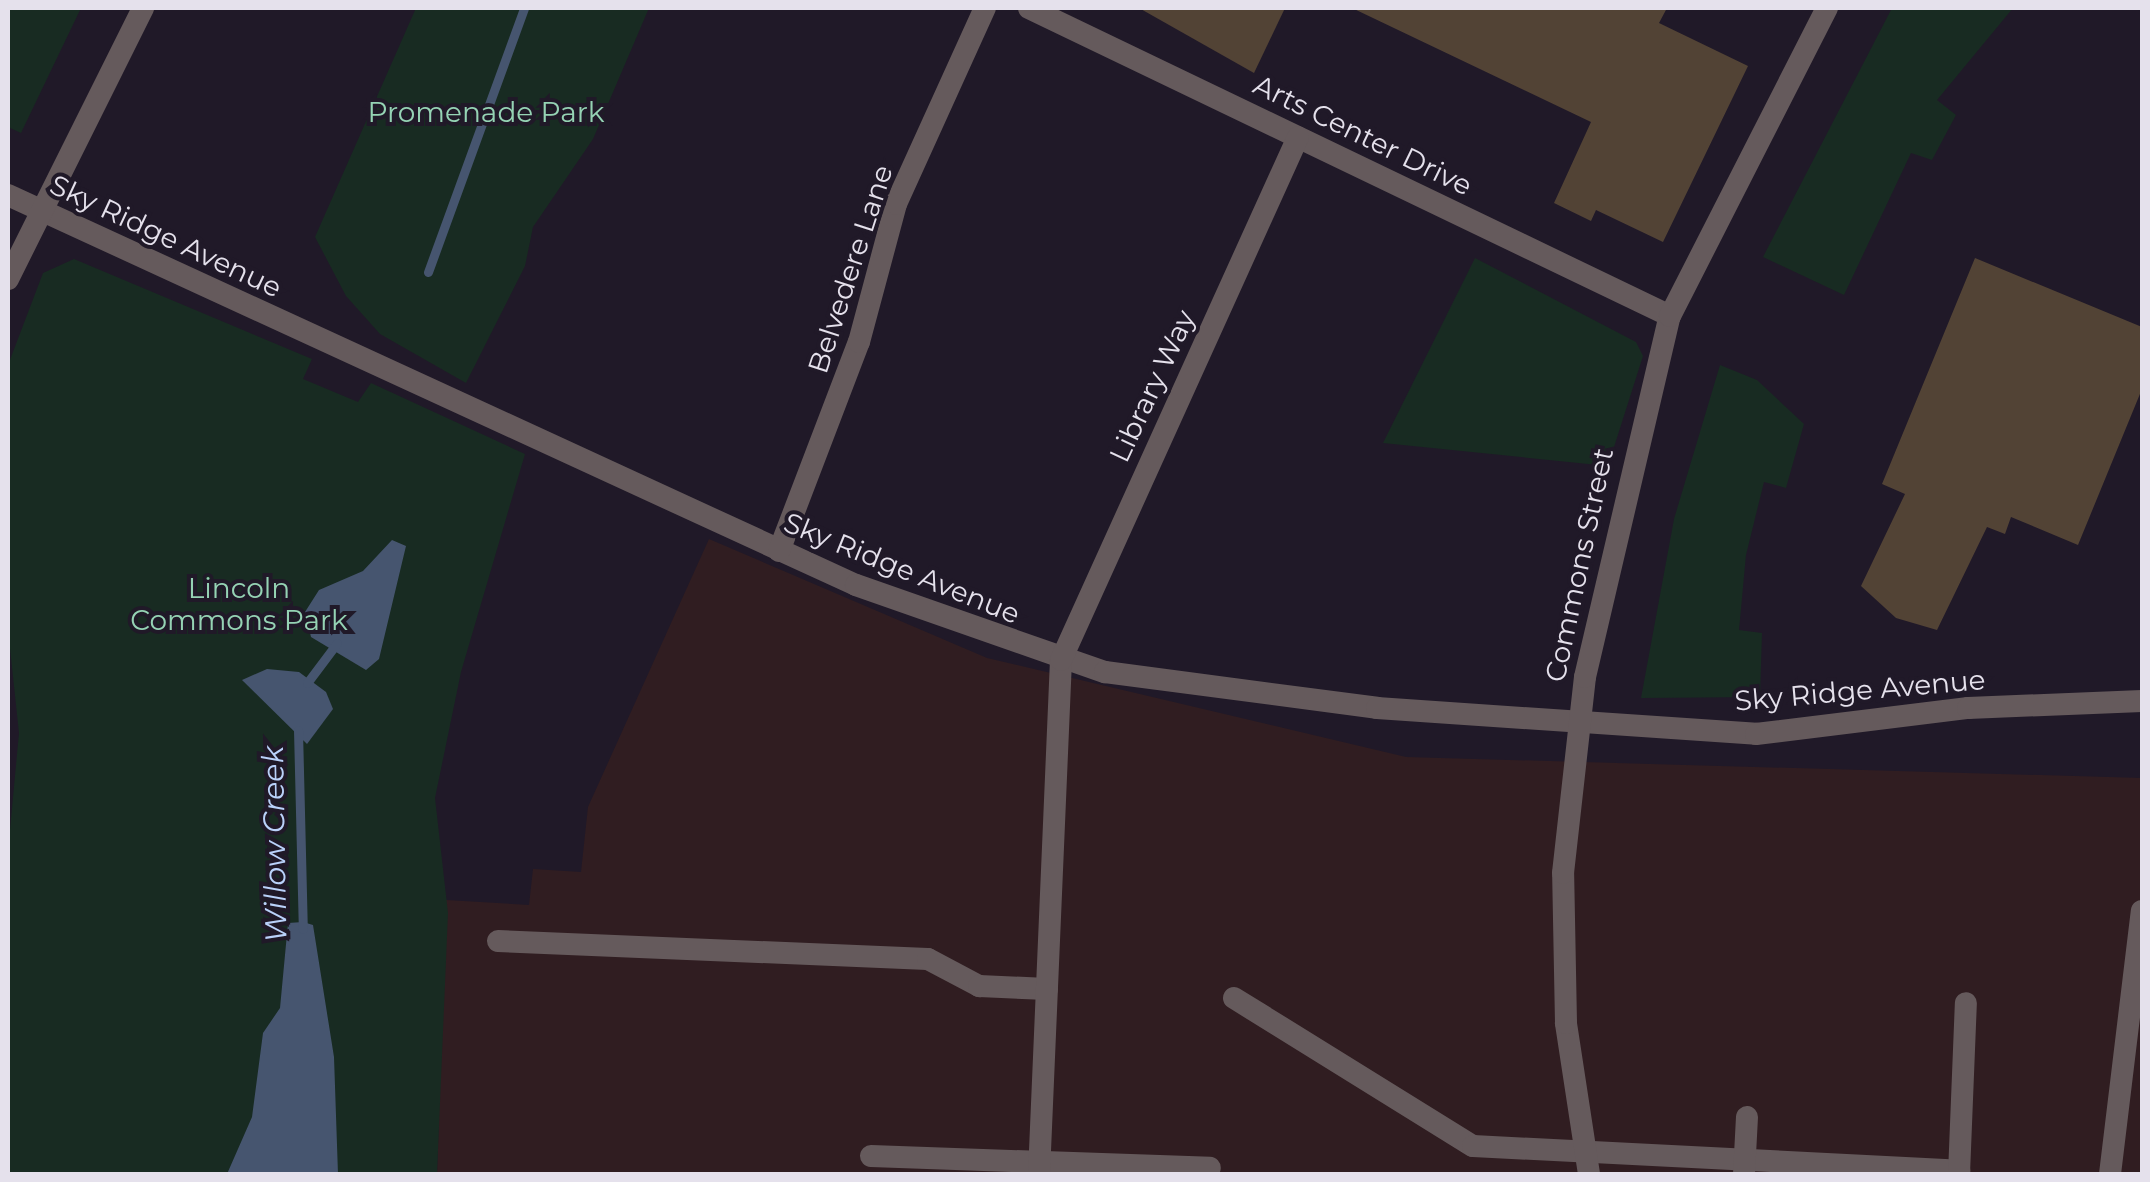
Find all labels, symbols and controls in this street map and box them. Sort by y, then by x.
street label: Arts Center Drive [1248,68,1478,202]
park label: Promenade Park [367,95,605,129]
street label: Belvedere Lane [800,161,900,377]
street label: Sky Ridge Avenue [45,168,287,304]
street label: Library Way [1102,305,1202,467]
street label: Commons Street [1538,445,1620,685]
street label: Sky Ridge Avenue [779,505,1025,631]
park label: Lincoln Commons Park [130,571,348,637]
street label: Sky Ridge Avenue [1733,662,1987,718]
water label: Willow Creek [255,746,295,942]

